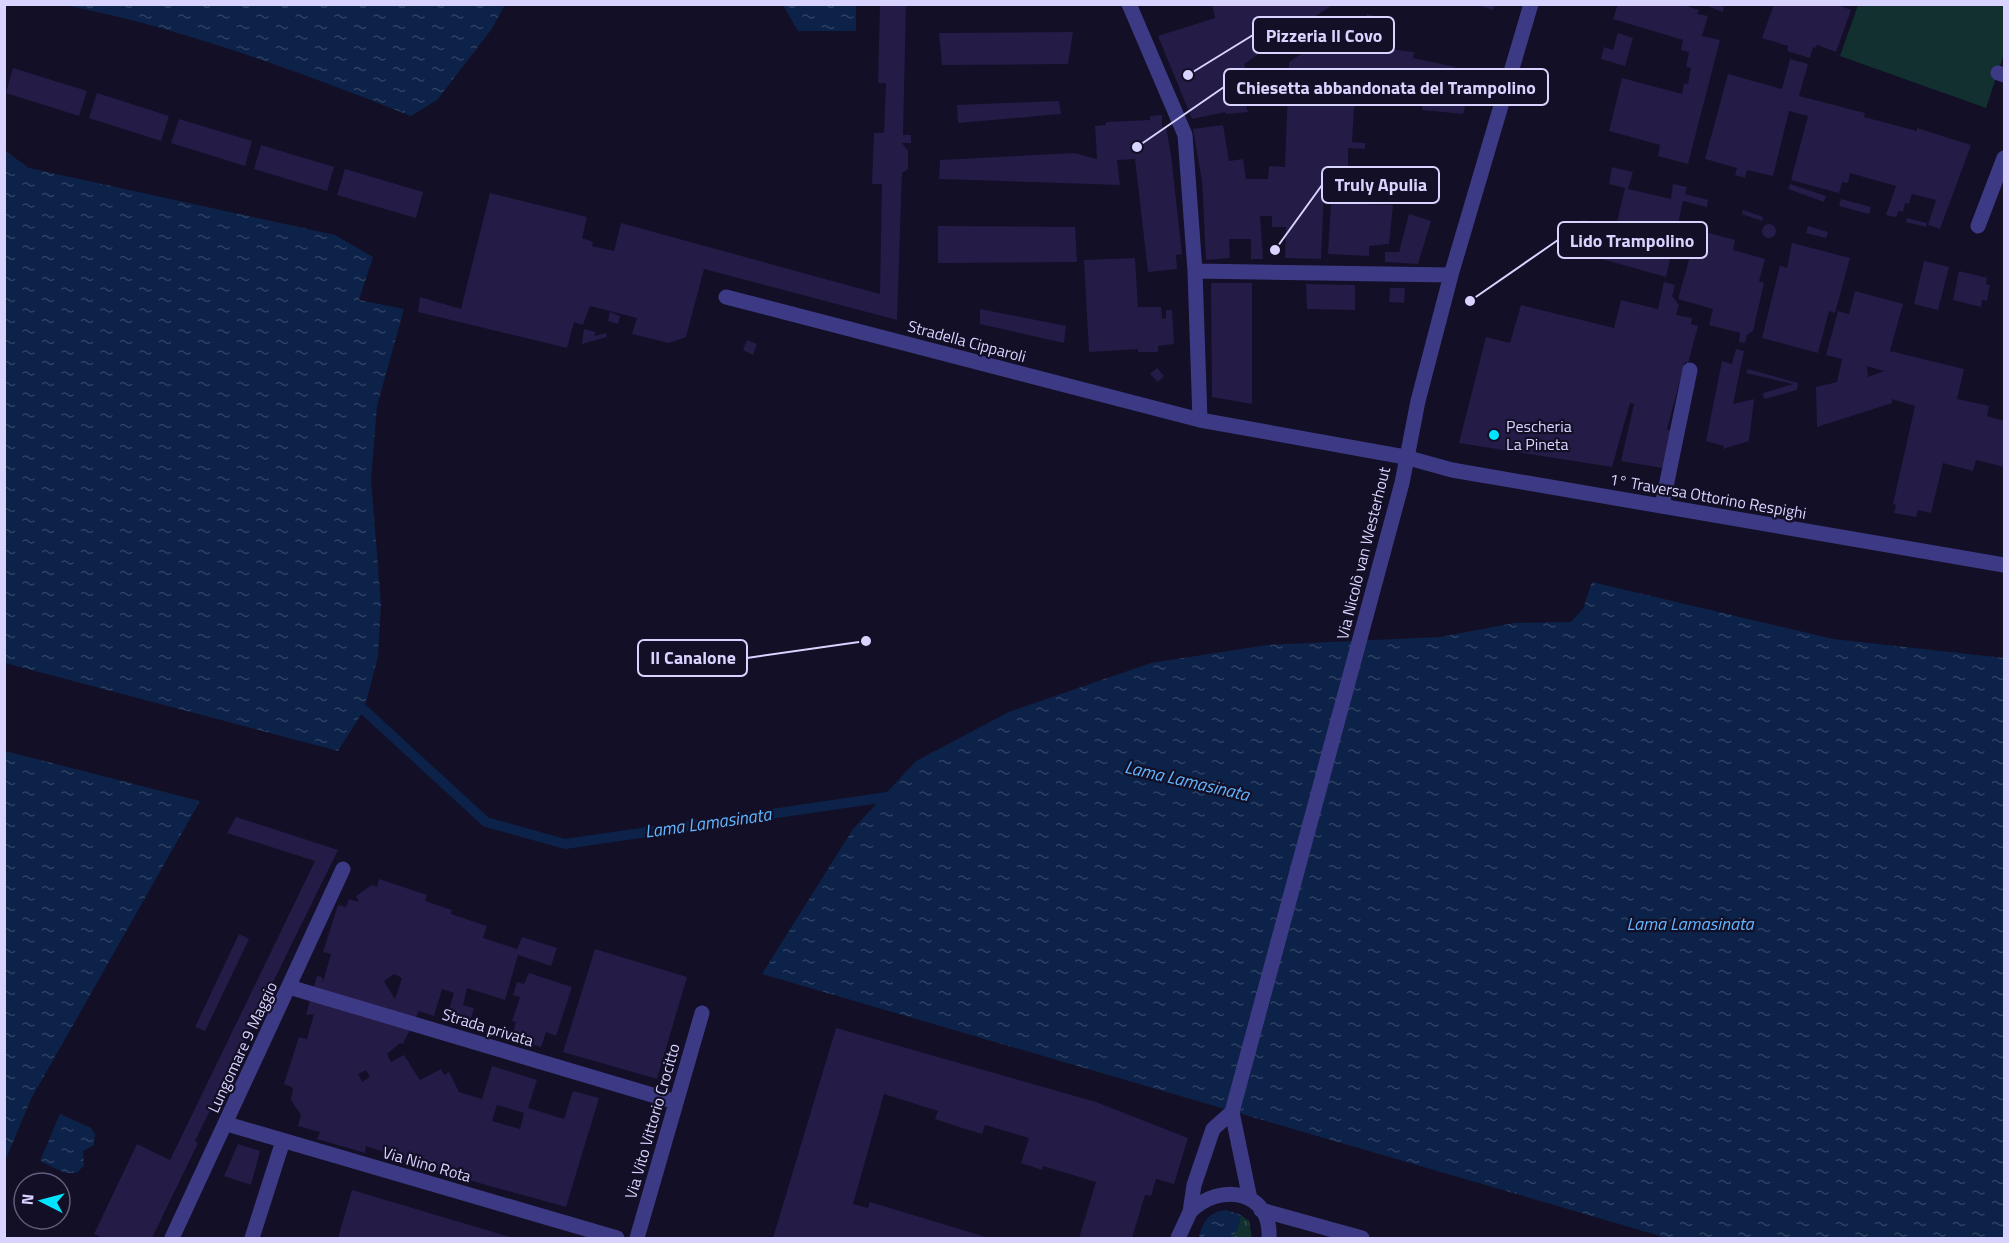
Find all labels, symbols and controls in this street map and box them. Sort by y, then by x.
callout: Pizzeria Il Covo [1253,17,1394,53]
text: Pizzeria Il Covo [1266,22,1382,49]
callout: Chiesetta abbandonata del Trampolino [1224,69,1548,105]
text: Chiesetta abbandonata del Trampolino [1236,74,1536,101]
callout: Truly Apulia [1322,167,1439,203]
text: Truly Apulia [1335,171,1427,198]
callout: Lido Trampolino [1558,222,1707,258]
text: Lido Trampolino [1570,227,1694,254]
street label: Stradella Cipparoli [905,314,1029,368]
place label: Pescheria La Pineta [1506,414,1572,456]
marker: Pescheria La Pineta [1487,428,1501,442]
street label: Via Nicolò van Westerhout [1330,464,1396,642]
street label: 1° Traversa Ottorino Respighi [1608,467,1808,525]
callout: Il Canalone [638,640,747,676]
text: Il Canalone [650,644,736,671]
water label: Lama Lamasinata [1122,753,1253,808]
water label: Lama Lamasinata [643,800,774,845]
water label: Lama Lamasinata [1626,910,1755,937]
street label: Lungomare 9 Maggio [201,978,283,1116]
street label: Strada privata [439,1002,537,1052]
street label: Via Vito Vittorio Crocitto [618,1040,686,1202]
street label: Via Nino Rota [380,1140,474,1188]
north arrow [12,1171,72,1231]
text: N [15,1193,40,1206]

